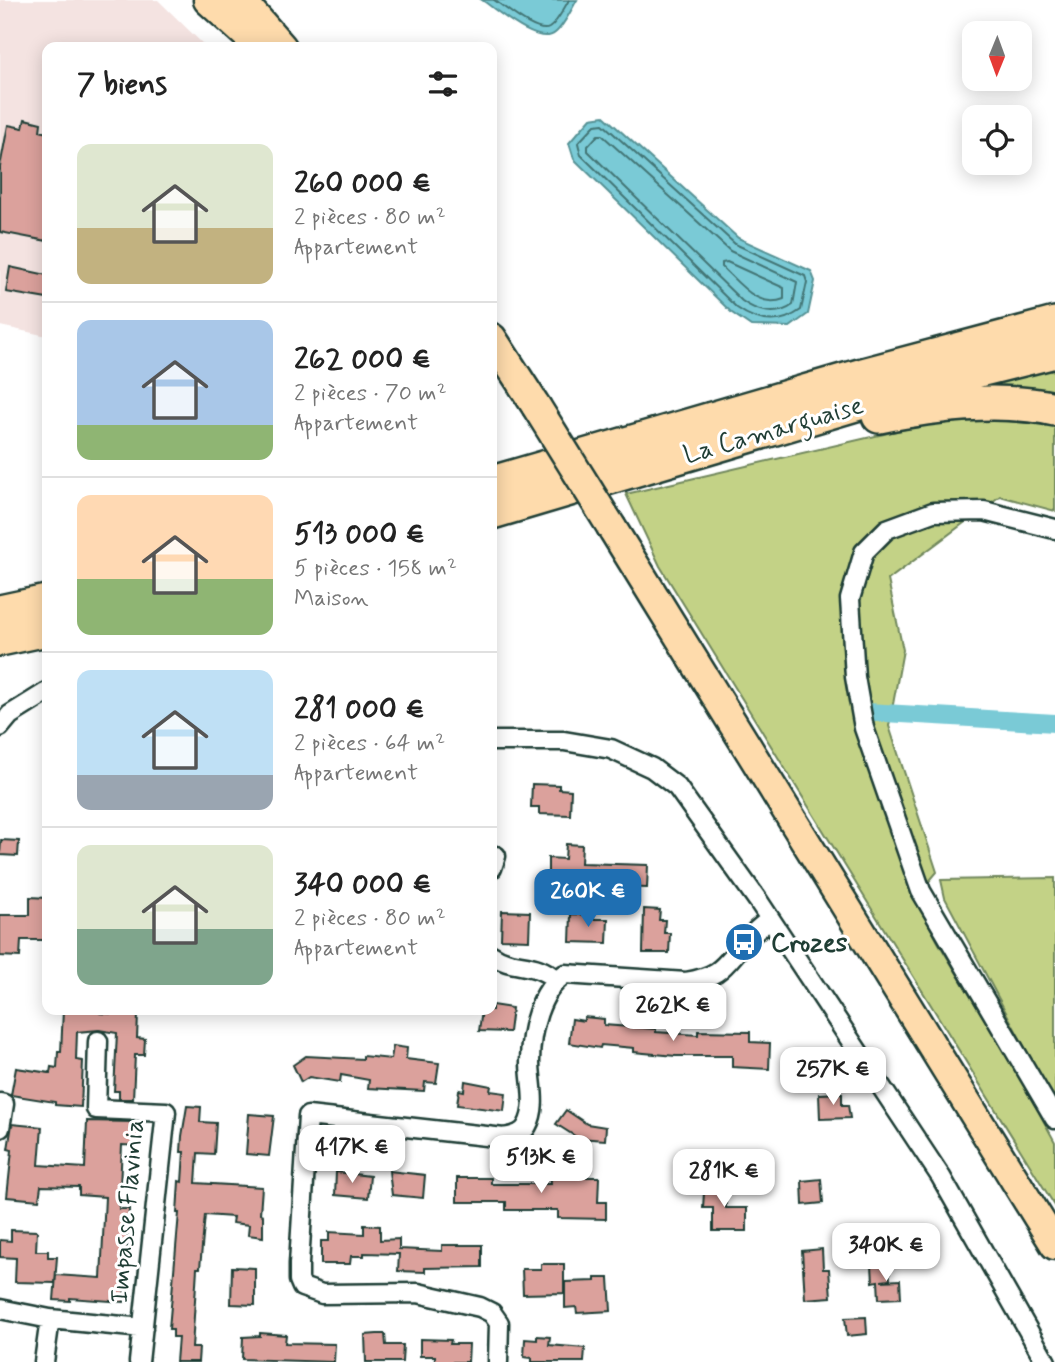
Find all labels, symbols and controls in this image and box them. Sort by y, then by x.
north arrow [962,21,1032,91]
map controls [962,21,1032,175]
text: 7 biens [77,65,167,104]
icon: filters [424,65,462,103]
button: locate [962,105,1032,175]
text: 260 000 € [294,164,431,203]
icon: home [133,172,217,256]
text: 2 pièces · 80 m² [294,203,446,233]
text: Appartement [294,233,418,263]
text: 262 000 € [294,340,431,379]
icon: home [133,348,217,432]
text: 2 pièces · 70 m² [294,379,447,409]
street label: La Camarguaise [680,389,869,476]
text: Appartement [294,409,418,439]
text: 513 000 € [294,515,425,554]
icon: home [133,523,217,607]
text: 5 pièces · 158 m² [294,554,457,584]
text: Maison [294,584,369,614]
text: 281 000 € [294,690,425,729]
icon: home [133,698,217,782]
text: 2 pièces · 64 m² [294,729,445,759]
text: Appartement [294,759,418,789]
text: 340 000 € [294,865,432,904]
pin: 260K € [531,870,645,929]
icon: home [133,873,217,957]
text: 260K € [550,877,626,907]
text: 2 pièces · 80 m² [294,904,446,934]
bus stop icon: Crozes [723,921,765,963]
place label: Crozes [771,927,848,961]
text: Appartement [294,934,418,964]
pin: 262K € [616,984,730,1043]
text: 262K € [635,991,711,1021]
pin: 257K € [776,1048,890,1107]
text: 257K € [796,1055,870,1085]
street label: Impasse Flavinia [103,1118,153,1305]
pin: 417K € [295,1126,409,1185]
text: 417K € [315,1133,389,1163]
pin: 513K € [484,1136,598,1195]
text: 513K € [506,1143,576,1173]
pin: 281K € [667,1150,781,1209]
text: 281K € [689,1157,759,1187]
pin: 340K € [829,1224,943,1283]
text: 340K € [848,1231,924,1261]

